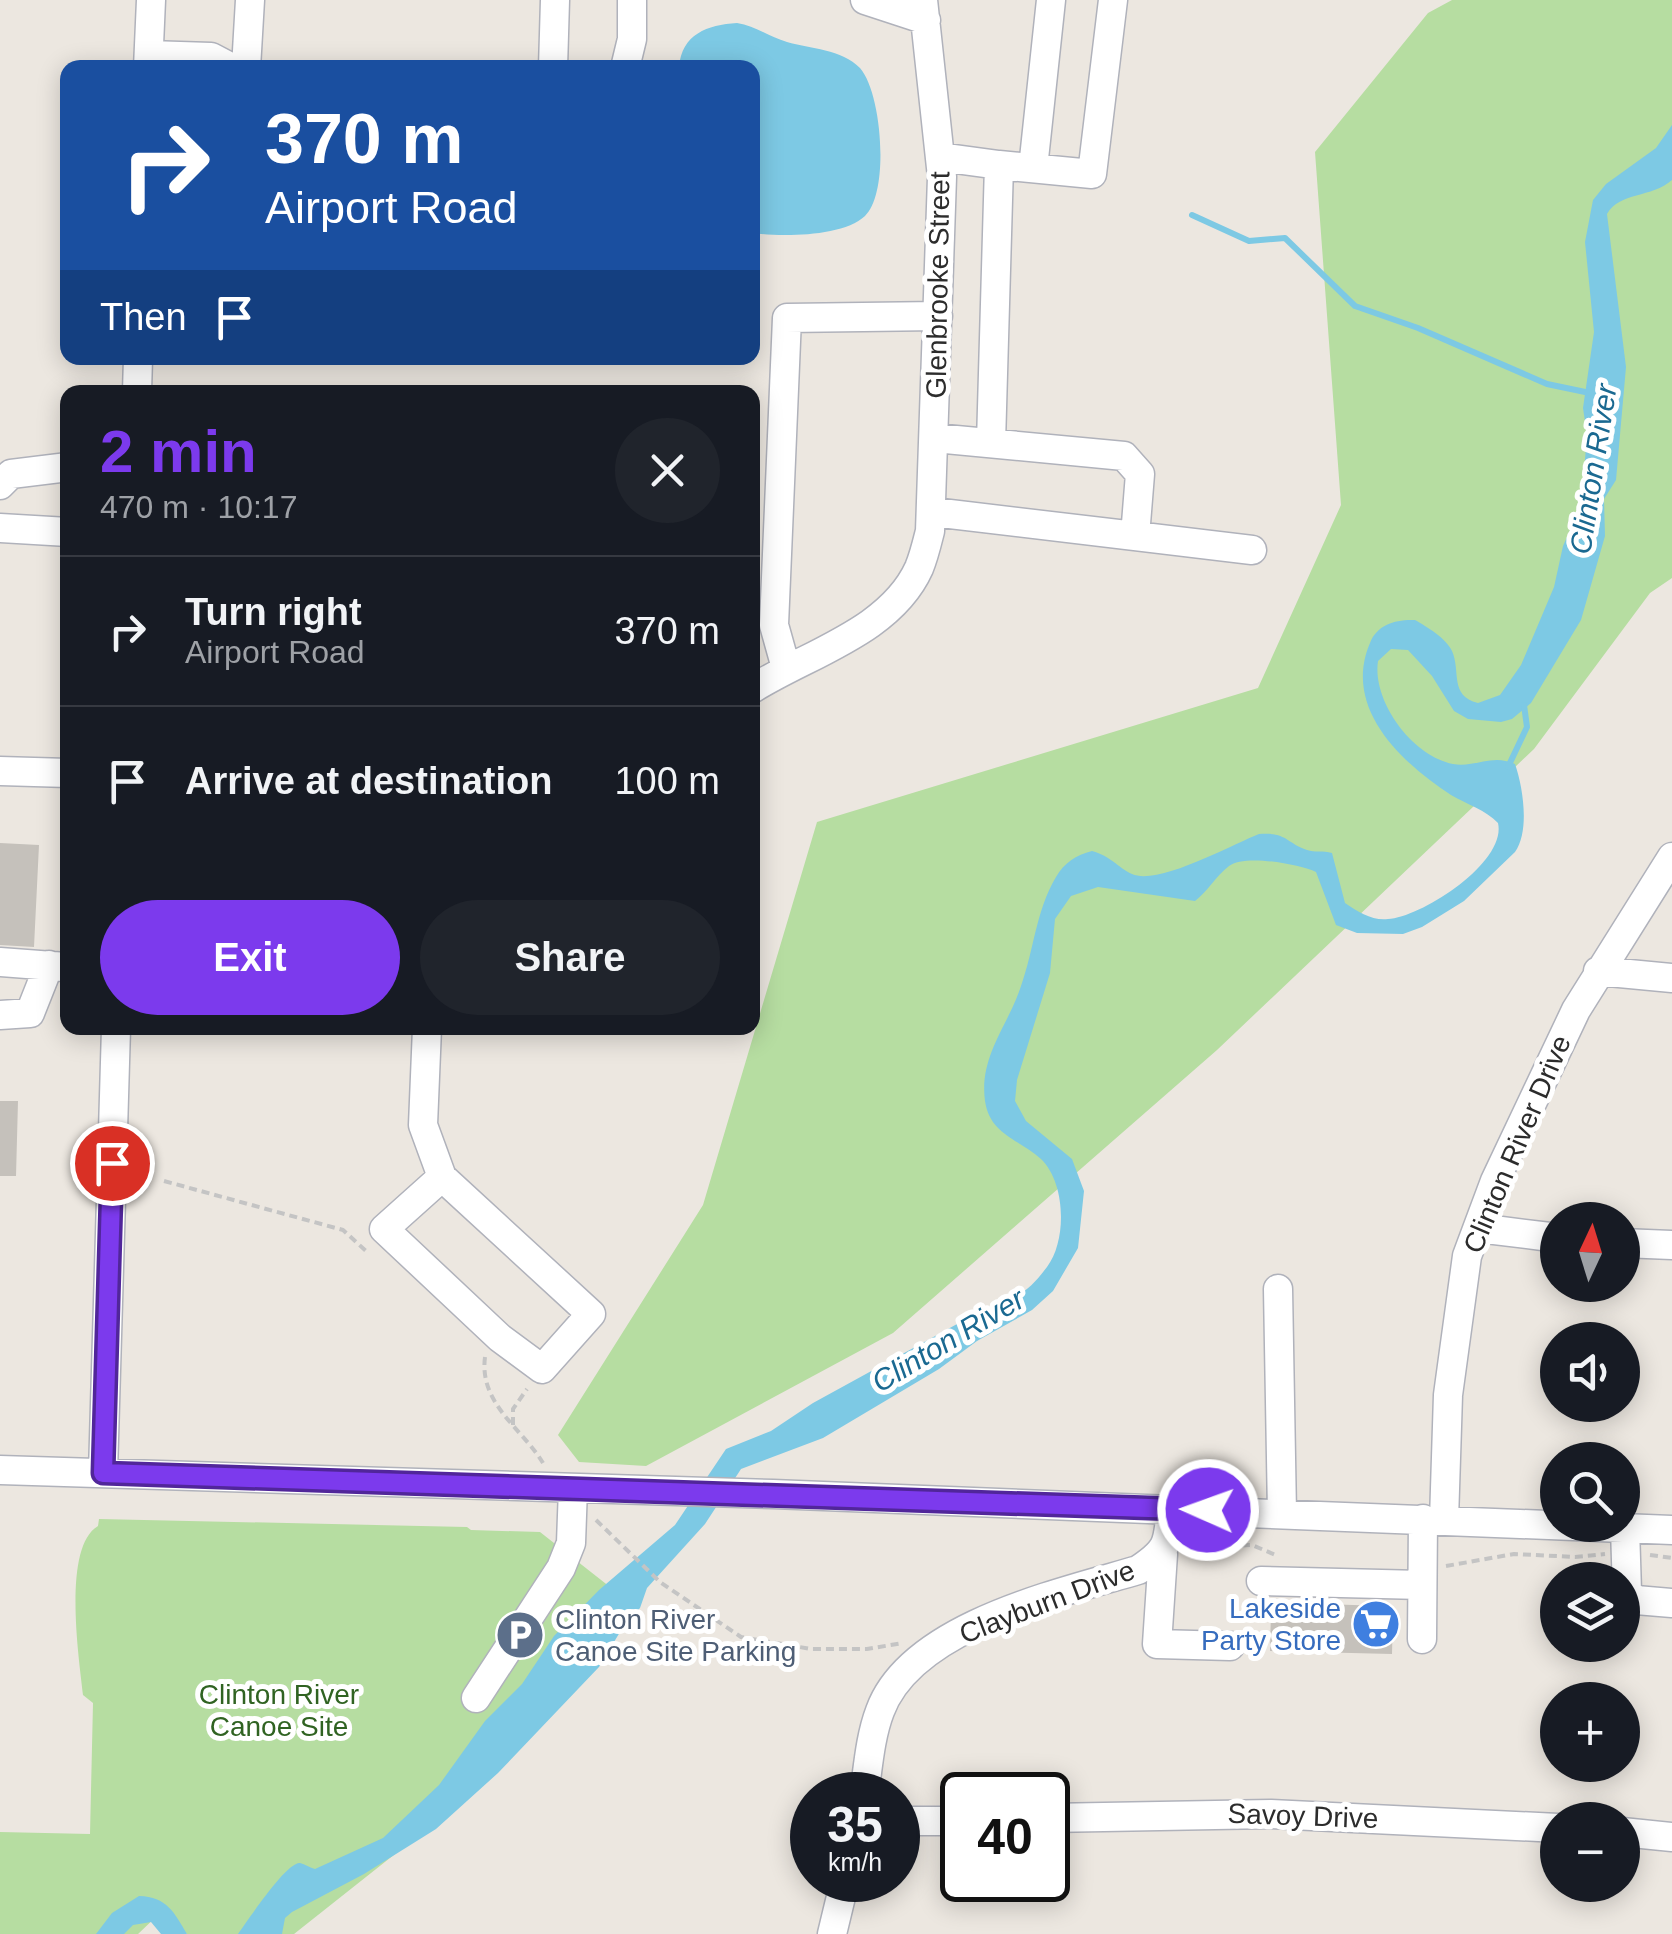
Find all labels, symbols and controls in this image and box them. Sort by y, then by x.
icon: right [100,100,230,230]
text: 370 m [265,100,463,178]
street label: Glenbrooke Street [921,171,955,399]
text: Airport Road [265,182,518,233]
icon: arrive [207,290,262,345]
text: Then [100,296,187,338]
water label: Clinton River [1563,381,1623,556]
text: 2 min [100,418,257,485]
button: close [615,418,720,523]
text: 470 m · 10:17 [100,489,297,525]
text: Turn right [185,591,362,633]
icon: right [100,604,155,659]
text: 370 m [614,610,720,652]
text: Airport Road [185,634,365,670]
icon: arrive [100,754,155,809]
text: Arrive at destination [185,760,552,802]
text: 100 m [614,760,720,802]
button: Exit [100,900,400,1015]
button: Share [420,900,720,1015]
street label: Clinton River Drive [1457,1031,1577,1257]
pin [70,1121,155,1206]
icon: arrive [85,1136,140,1191]
north arrow [1540,1202,1640,1302]
map controls [1540,1202,1640,1902]
water label: Clinton River [866,1281,1031,1398]
button: sound [1540,1322,1640,1422]
button: search [1540,1442,1640,1542]
position arrow [1156,1458,1260,1562]
street label: Clayburn Drive [955,1554,1139,1650]
button: layers [1540,1562,1640,1662]
place label: Lakeside Party Store [1201,1593,1341,1656]
supermarket icon: Lakeside Party Store [1350,1598,1402,1650]
place label: Clinton River Canoe Site Parking [555,1604,796,1667]
parking icon: Clinton River Canoe Site Parking [494,1609,546,1661]
park label: Clinton River Canoe Site [199,1679,359,1742]
button: + [1540,1682,1640,1782]
speed limit sign: 40 [940,1772,1070,1902]
text: 35 [827,1797,883,1853]
street label: Savoy Drive [1227,1798,1379,1834]
button: − [1540,1802,1640,1902]
text: km/h [828,1848,882,1876]

